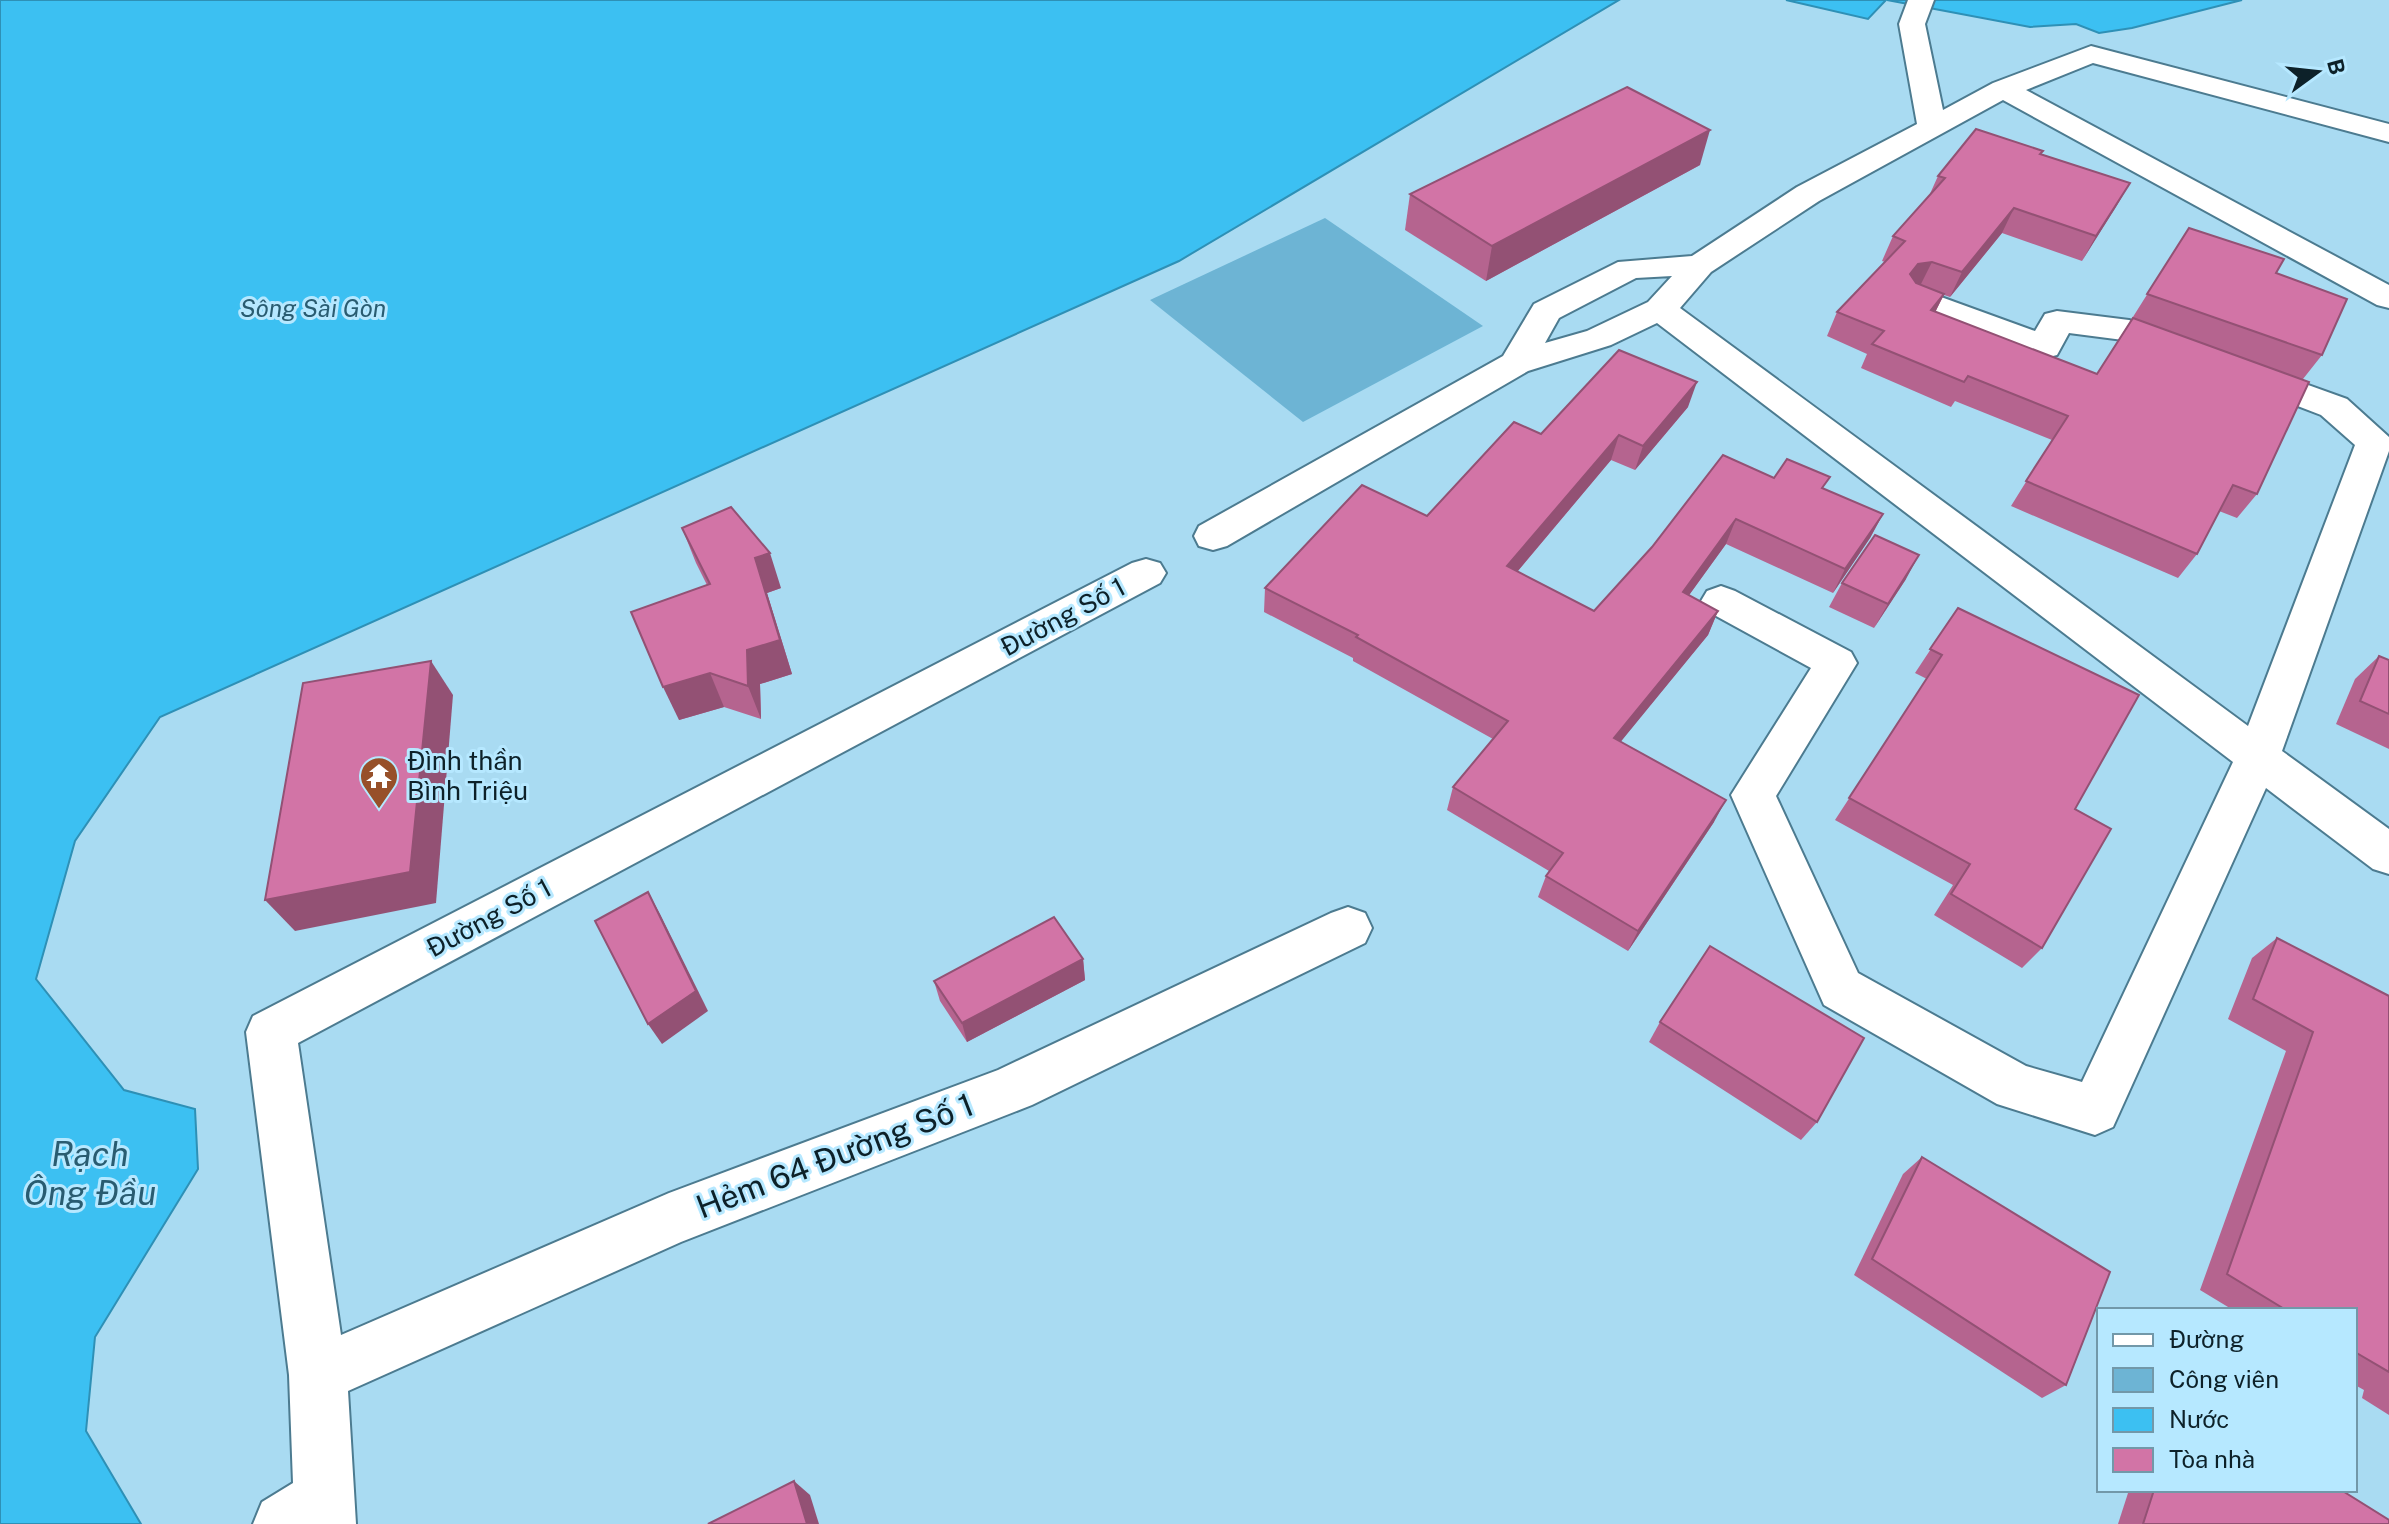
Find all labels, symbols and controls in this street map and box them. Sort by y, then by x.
north arrow [2277,32,2357,112]
text: B [2322,56,2351,77]
water label: Sông Sài Gòn [240,294,386,322]
street label: Đường Số 1 [995,571,1130,662]
place label: Đình thần Bình Triệu [407,745,528,806]
temple icon: Đình thần Bình Triệu [358,755,400,810]
street label: Đường Số 1 [421,872,556,963]
street label: Hẻm 64 Đường Số 1 [691,1086,979,1225]
water label: Rạch Ông Đầu [24,1134,156,1213]
legend [2097,1308,2357,1492]
text: Đường [2169,1325,2244,1353]
text: Công viên [2169,1365,2279,1393]
text: Nước [2169,1405,2229,1433]
text: Tòa nhà [2169,1445,2255,1473]

